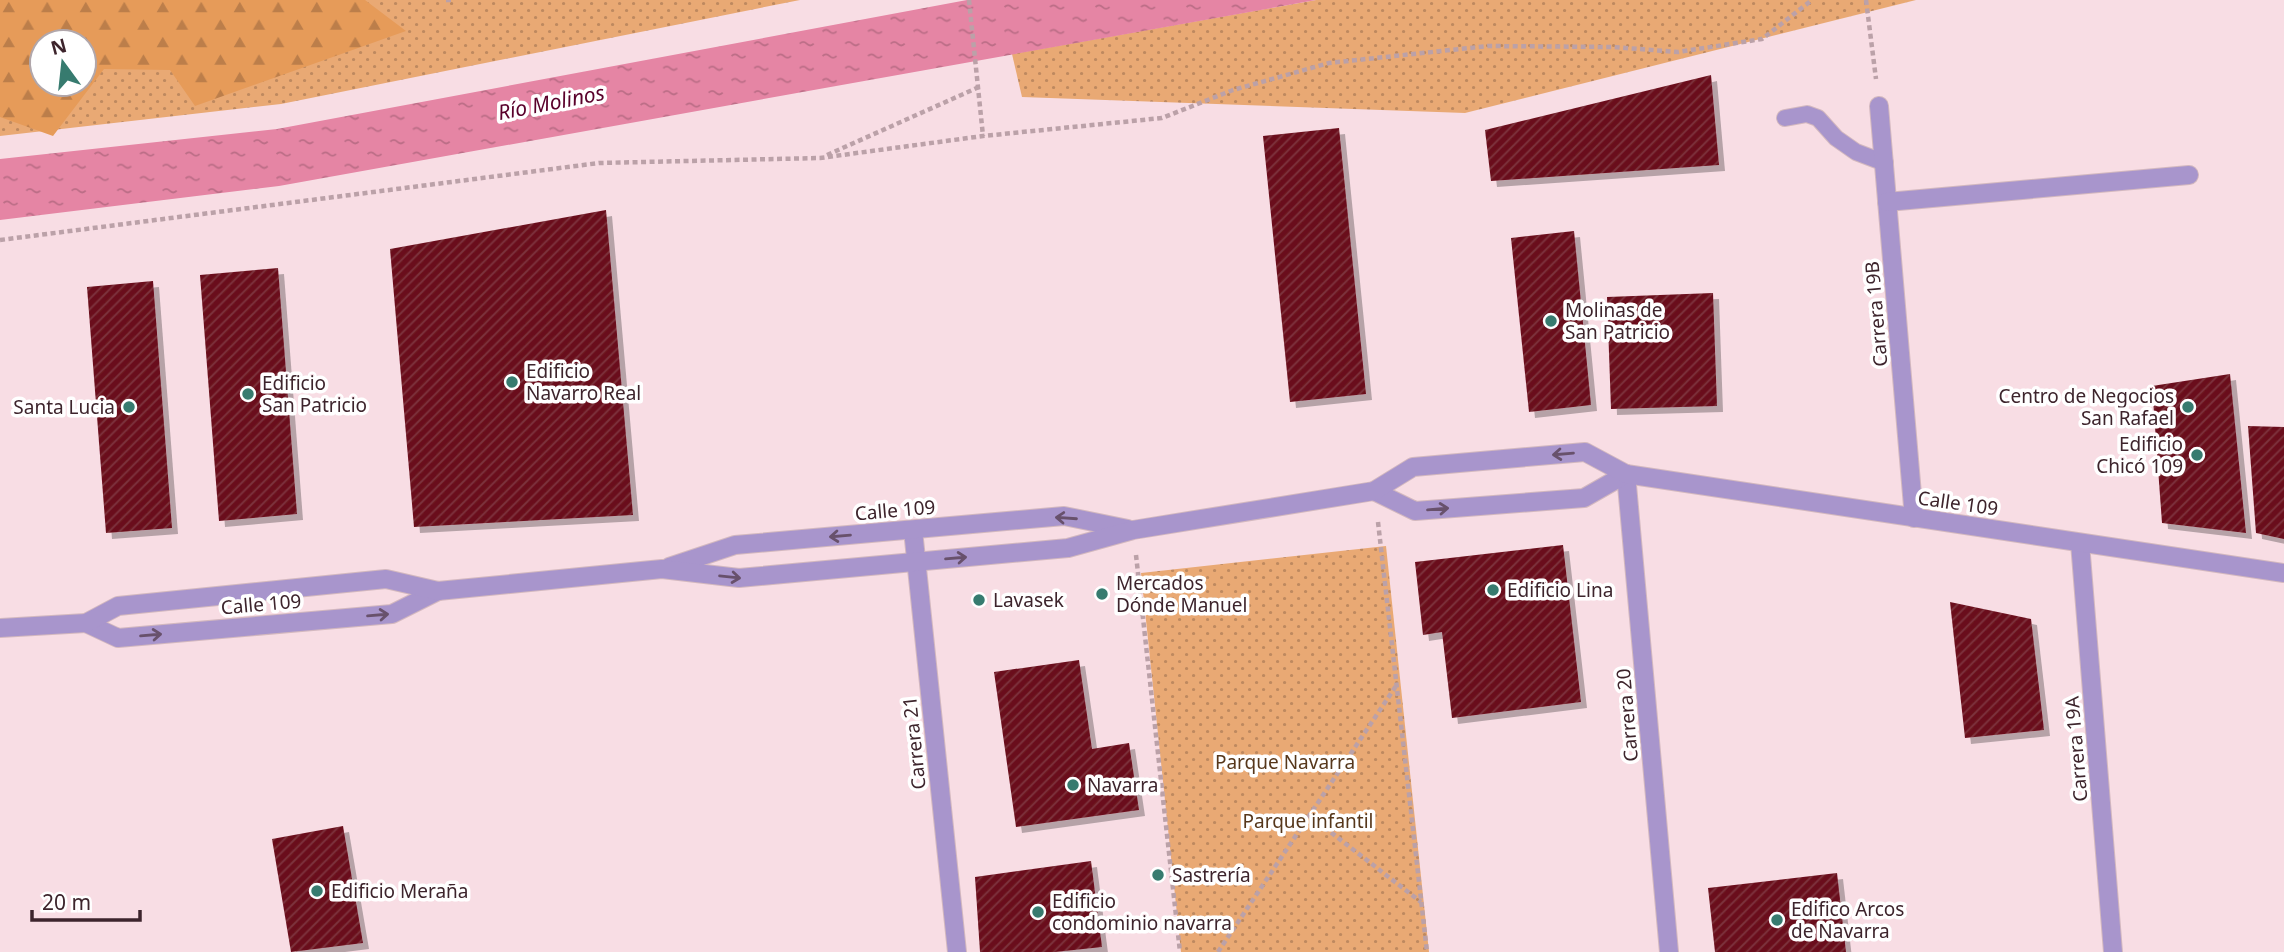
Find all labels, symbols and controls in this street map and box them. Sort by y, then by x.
north arrow [28,28,98,98]
text: N [48,32,69,61]
water label: Río Molinos [495,78,607,126]
street label: Carrera 19B [1858,260,1894,368]
place label: Molinas de San Patricio [1565,297,1670,345]
marker: Molinas de San Patricio [1543,313,1559,329]
place label: Edificio Navarro Real [526,358,641,406]
place label: Edificio San Patricio [262,370,367,418]
marker: Edificio Navarro Real [504,374,520,390]
place label: Centro de Negocios San Rafael [1998,383,2174,431]
marker: Edificio San Patricio [240,386,256,402]
place label: Santa Lucia [13,394,115,420]
marker: Santa Lucia [121,399,137,415]
marker: Centro de Negocios San Rafael [2180,399,2196,415]
place label: Edificio Chicó 109 [2096,431,2183,479]
marker: Edificio Chicó 109 [2189,447,2205,463]
one-way arrow [1552,448,1575,461]
street label: Calle 109 [1916,485,2000,521]
street label: Calle 109 [854,494,936,526]
one-way arrow [1426,502,1448,515]
one-way arrow [1055,511,1078,524]
one-way arrow [829,530,851,543]
one-way arrow [945,551,967,564]
one-way arrow [718,570,741,583]
place label: Mercados Dónde Manuel [1116,570,1247,618]
place label: Edificio Lina [1507,577,1613,603]
marker: Edificio Lina [1485,582,1501,598]
marker: Mercados Dónde Manuel [1094,586,1110,602]
place label: Lavasek [993,587,1064,613]
street label: Calle 109 [220,588,302,620]
marker: Lavasek [971,592,987,608]
one-way arrow [366,608,388,621]
one-way arrow [139,628,162,641]
street label: Carrera 20 [1610,667,1644,763]
street label: Carrera 19A [2058,694,2094,803]
street label: Carrera 21 [896,695,932,791]
park label: Parque Navarra [1215,749,1355,775]
place label: Navarra [1087,772,1158,798]
marker: Navarra [1065,777,1081,793]
park label: Parque infantil [1243,808,1373,834]
place label: Sastrería [1172,862,1251,888]
marker: Sastrería [1150,867,1166,883]
scale bar [32,878,140,922]
place label: Edificio Meraña [331,878,469,904]
marker: Edificio Meraña [309,883,325,899]
text: 20 m [42,888,91,916]
place label: Edificio condominio navarra [1052,888,1232,936]
place label: Edifico Arcos de Navarra [1791,896,1904,944]
marker: Edificio condominio navarra [1030,904,1046,920]
marker: Edifico Arcos de Navarra [1769,912,1785,928]

